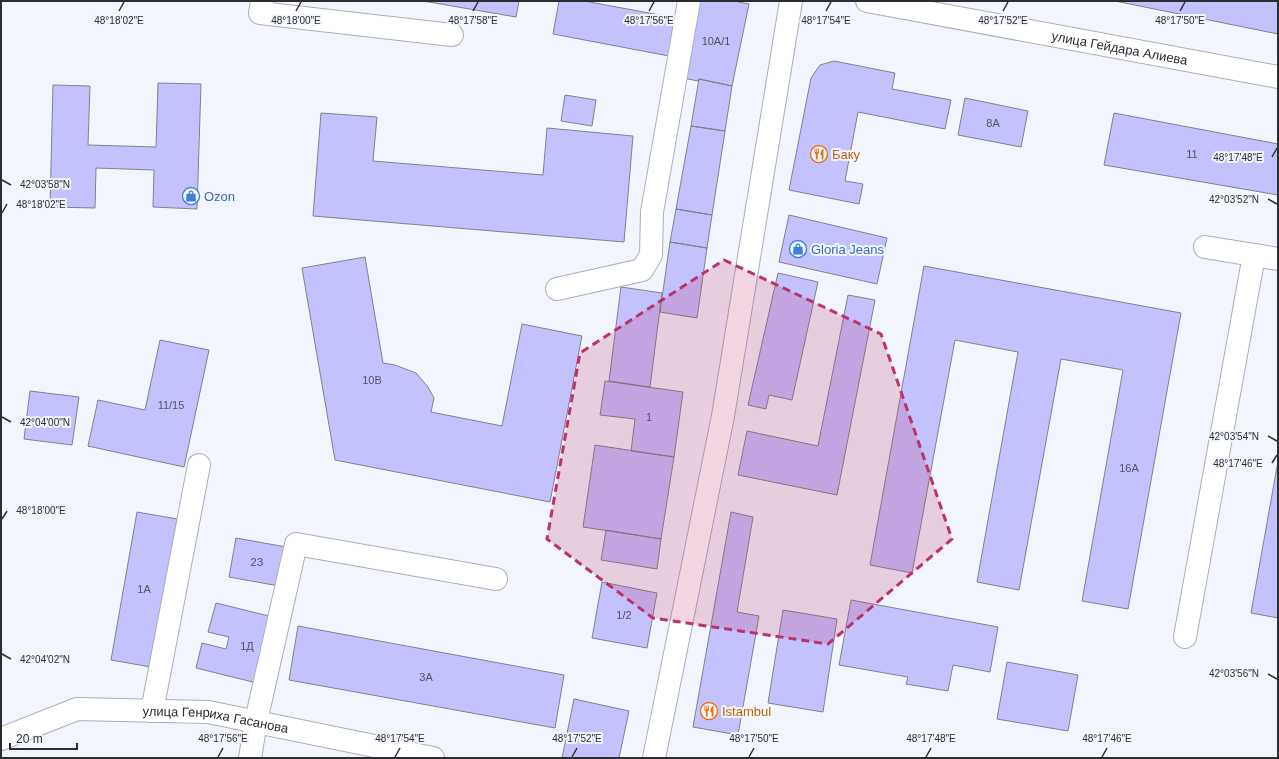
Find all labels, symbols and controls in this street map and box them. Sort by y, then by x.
text: 48°18'02"E [94,15,144,26]
text: 48°18'00"E [271,15,321,26]
text: 48°17'58"E [448,15,498,26]
text: 48°17'56"E [624,15,674,26]
text: 48°17'54"E [801,15,851,26]
text: 48°17'52"E [978,15,1028,26]
text: 48°17'50"E [1155,15,1205,26]
street label: улица Гейдара Алиева [1051,28,1189,68]
house number: 10А/1 [702,35,730,47]
house number: 8А [986,117,1000,129]
restaurant icon: Баку [809,144,829,164]
place label: Баку [832,147,861,162]
house number: 11 [1186,148,1198,160]
text: 48°17'48"E [1213,152,1263,163]
text: 42°03'58"N [20,179,70,190]
shop icon: Ozon [181,186,201,206]
place label: Ozon [204,189,235,204]
text: 42°03'52"N [1209,194,1259,205]
text: 48°18'02"E [16,199,66,210]
shop icon: Gloria Jeans [788,239,808,259]
place label: Gloria Jeans [811,242,884,257]
house number: 10В [362,374,382,386]
house number: 11/15 [158,399,184,411]
house number: 1 [646,411,652,423]
text: 42°04'00"N [20,417,70,428]
text: 42°03'54"N [1209,431,1259,442]
text: 48°17'46"E [1213,458,1263,469]
house number: 16А [1119,462,1139,474]
text: 48°18'00"E [16,505,66,516]
house number: 2З [251,556,264,568]
house number: 1А [137,583,151,595]
house number: 1/2 [616,609,632,621]
house number: 1Д [240,640,254,652]
text: 42°04'02"N [20,654,70,665]
text: 42°03'56"N [1209,668,1259,679]
house number: 3А [419,671,433,683]
restaurant icon: Istambul [699,701,719,721]
street label: улица Генриха Гасанова [142,704,290,736]
place label: Istambul [722,704,771,719]
scale bar [10,725,77,751]
text: 20 m [16,732,43,746]
text: 48°17'56"E [198,733,248,744]
text: 48°17'54"E [375,733,425,744]
text: 48°17'52"E [552,733,602,744]
text: 48°17'50"E [729,733,779,744]
text: 48°17'48"E [906,733,956,744]
text: 48°17'46"E [1082,733,1132,744]

